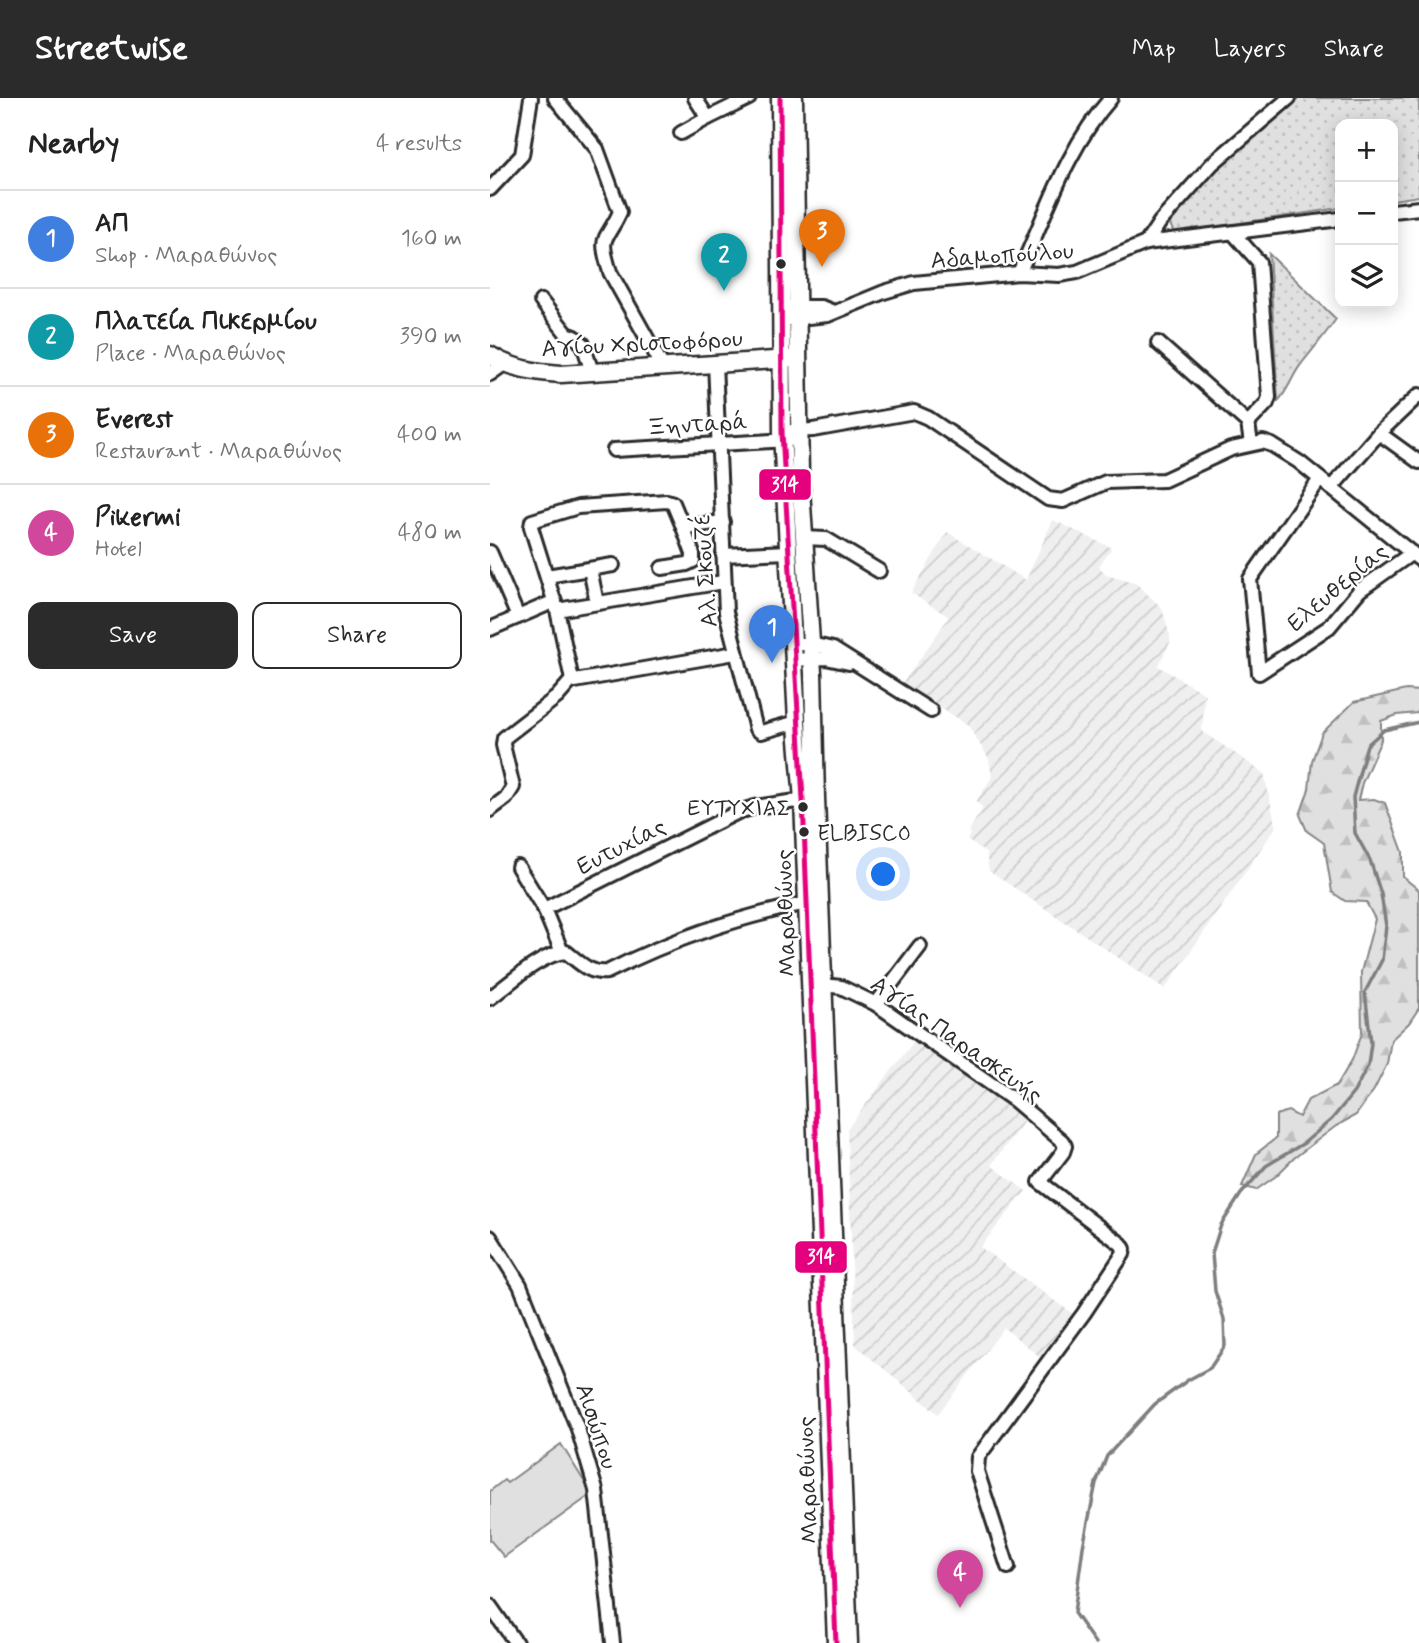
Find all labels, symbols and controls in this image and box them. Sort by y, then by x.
text: Streetwise [35,27,188,71]
text: Map [1132,34,1176,65]
text: Layers [1214,34,1286,65]
text: Share [1324,34,1384,65]
map controls [1335,119,1398,308]
button: + [1335,119,1398,182]
text: Nearby [28,124,119,163]
text: 4 results [376,129,462,159]
button: − [1335,182,1398,245]
text: ΑΠ [95,207,129,241]
pin: 3 [799,209,845,267]
text: 1 [46,224,56,254]
text: 160 m [401,224,462,254]
pin: 2 [701,233,747,291]
street label: Αδαμοπούλου [930,236,1075,277]
text: Shop · Μαραθώνος [95,241,277,271]
button: layers [1335,245,1398,308]
unlabelled marker [774,257,788,271]
text: Πλατεία Πικερμίου [95,305,317,339]
text: 2 [45,322,57,352]
text: 390 m [400,322,462,352]
street label: Αγίου Χριστοφόρου [541,324,744,365]
text: Place · Μαραθώνος [95,339,286,369]
text: Everest [95,403,173,437]
street label: Ξηνταρά [646,407,749,444]
text: 3 [46,420,56,450]
text: 400 m [397,420,462,450]
text: Restaurant · Μαραθώνος [95,437,342,467]
line badge: 314 [758,468,812,501]
text: 314 [771,473,800,498]
text: Pikermi [95,501,181,535]
street label: Αλ. Σκουζέ [686,514,726,628]
text: 4 [44,518,58,548]
text: 480 m [398,518,462,548]
text: Hotel [95,535,142,565]
street label: Ελευθερίας [1281,537,1395,639]
button: Save [28,602,238,669]
button: Share [252,602,462,669]
pin: 1 [749,605,795,663]
place label: ΕΥΤΥΧΙΑΣ [688,795,790,823]
marker: ΕΥΤΥΧΙΑΣ [796,800,810,814]
street label: Ευτυχίας [572,812,672,883]
place label: ELBISCO [817,820,911,848]
marker: ELBISCO [797,825,811,839]
street label: Μαραθώνος [769,849,804,977]
your location [866,857,900,891]
street label: Αγίας Παρασκευής [864,969,1048,1111]
line badge: 314 [794,1240,848,1274]
text: 314 [807,1245,836,1270]
street label: Αισώπου [567,1380,624,1474]
street label: Μαραθώνος [791,1416,826,1544]
pin: 4 [937,1550,983,1608]

